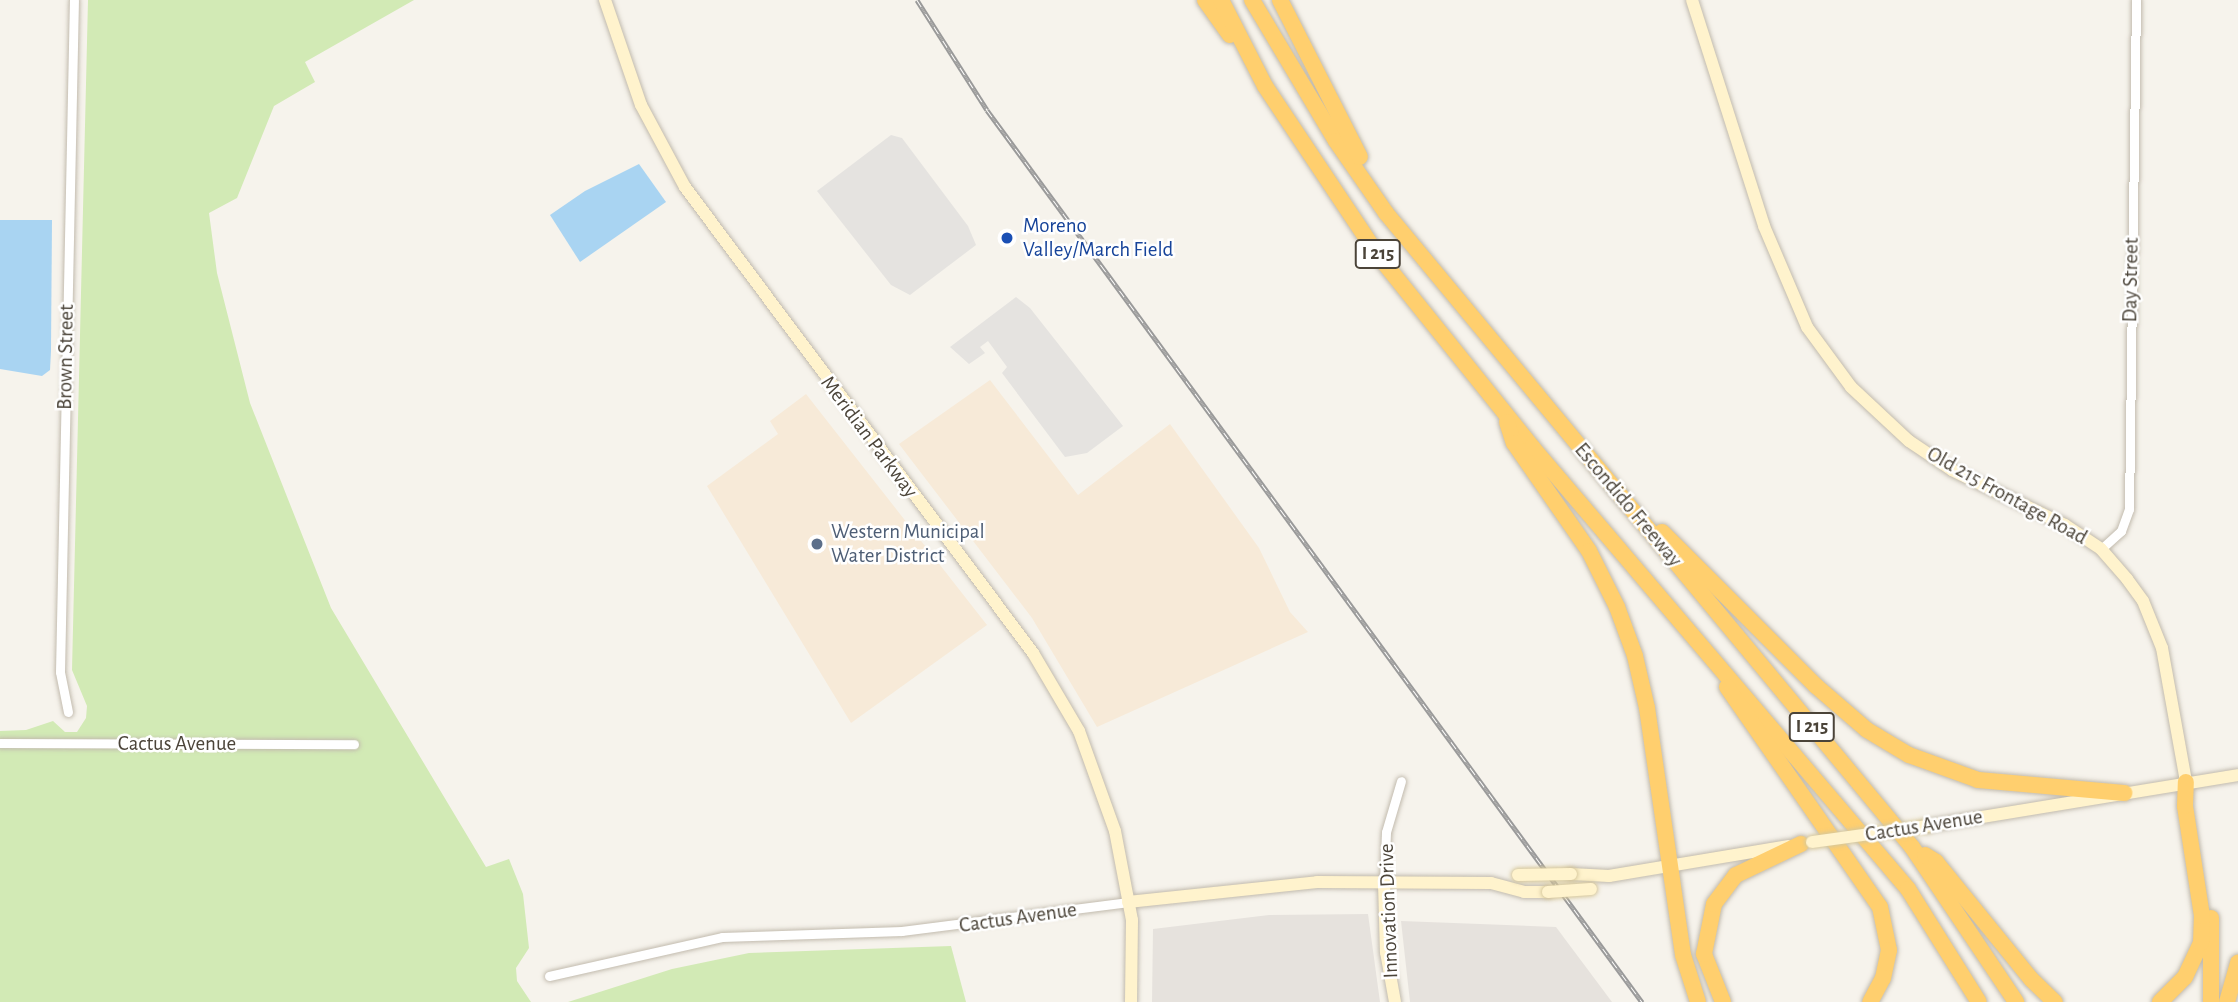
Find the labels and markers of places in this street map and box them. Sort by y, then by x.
place label: Moreno Valley/March Field [1023,213,1173,263]
marker: Moreno Valley/March Field [997,228,1017,248]
place label: Western Municipal Water District [831,519,985,569]
marker: Western Municipal Water District [809,536,825,552]

